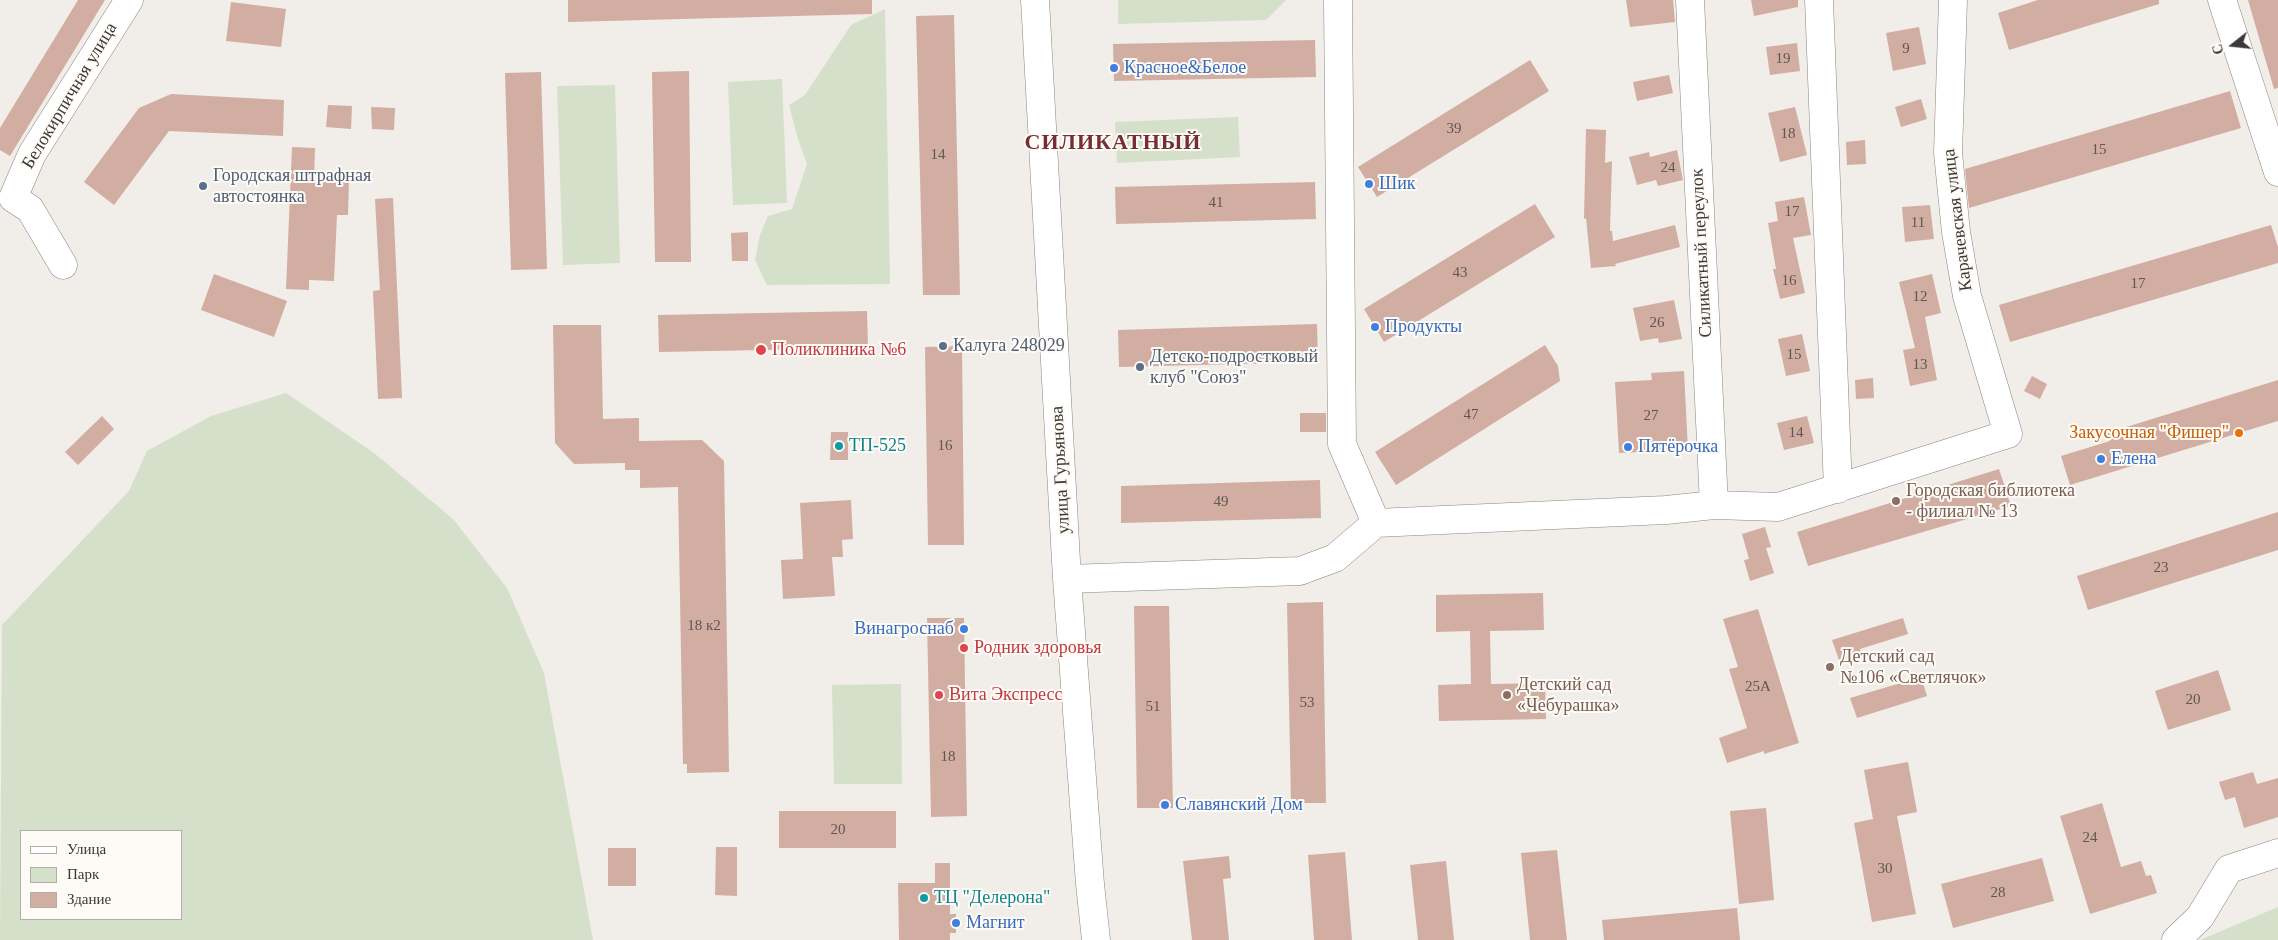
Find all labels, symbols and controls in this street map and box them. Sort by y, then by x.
street label: Белокирпичная улица [18,19,122,173]
north arrow [2208,20,2258,70]
house number: 9 [1902,40,1910,58]
text: С [2209,42,2227,56]
house number: 19 [1776,50,1790,68]
place label: Красное&Белое [1124,57,1246,79]
marker: Красное&Белое [1108,62,1120,74]
house number: 39 [1446,120,1462,138]
house number: 18 [1780,125,1796,143]
district label: СИЛИКАТНЫЙ [1023,130,1203,156]
house number: 15 [2092,141,2106,159]
house number: 14 [930,146,946,164]
street label: Карачевская улица [1939,148,1977,292]
house number: 24 [1660,159,1676,177]
place label: Городская штрафная автостоянка [213,165,371,208]
street label: Силикатный переулок [1687,168,1717,338]
place label: Шик [1379,173,1416,195]
marker: Шик [1363,178,1375,190]
marker: Городская штрафная автостоянка [197,180,209,192]
house number: 41 [1208,194,1224,212]
house number: 17 [1784,203,1800,221]
house number: 11 [1911,214,1925,232]
house number: 43 [1452,264,1468,282]
house number: 16 [1782,272,1796,290]
house number: 17 [2130,275,2146,293]
house number: 12 [1912,288,1928,306]
house number: 26 [1650,314,1664,332]
place label: Продукты [1385,316,1462,338]
marker: Продукты [1369,321,1381,333]
place label: Калуга 248029 [953,335,1065,357]
place label: Поликлиника №6 [772,339,906,361]
marker: Калуга 248029 [937,340,949,352]
marker: Поликлиника №6 [754,343,768,357]
place label: Детско-подростковый клуб "Союз" [1150,346,1318,388]
house number: 15 [1786,346,1802,364]
house number: 13 [1912,356,1928,374]
marker: Детско-подростковый клуб "Союз" [1134,361,1146,373]
street label: улица Гурьянова [1047,406,1075,534]
house number: 47 [1464,406,1478,424]
house number: 27 [1644,407,1658,425]
place label: Закусочная "Фишер" [2069,422,2229,444]
house number: 14 [1788,424,1804,442]
marker: Закусочная "Фишер" [2233,427,2245,439]
place label: ТП-525 [849,435,906,457]
place label: Пятёрочка [1638,436,1718,458]
house number: 16 [938,437,952,455]
marker: ТП-525 [833,440,845,452]
marker: Пятёрочка [1622,441,1634,453]
place label: Елена [2111,448,2157,470]
marker: Елена [2095,453,2107,465]
place label: Городская библиотека - филиал № 13 [1906,480,2075,522]
house number: 49 [1214,493,1228,511]
marker: Городская библиотека - филиал № 13 [1890,495,1902,507]
house number: 23 [2154,559,2168,577]
house number: 18 к2 [687,617,721,635]
place label: Винагроснаб [854,618,954,640]
marker: Винагроснаб [958,623,970,635]
place label: Родник здоровья [974,637,1102,659]
marker: Родник здоровья [958,642,970,654]
place label: Детский сад №106 «Светлячок» [1840,646,1987,689]
marker: Детский сад №106 «Светлячок» [1824,661,1836,673]
place label: Детский сад «Чебурашка» [1517,674,1619,716]
house number: 25А [1745,678,1771,696]
place label: Вита Экспресс [949,684,1062,706]
marker: Вита Экспресс [933,689,945,701]
marker: Детский сад «Чебурашка» [1501,689,1513,701]
house number: 20 [2186,691,2200,709]
house number: 53 [1300,694,1314,712]
house number: 51 [1146,698,1160,716]
house number: 18 [940,748,956,766]
place label: Славянский Дом [1175,794,1303,816]
marker: Славянский Дом [1159,799,1171,811]
house number: 20 [830,821,846,839]
house number: 24 [2082,829,2098,847]
legend [20,830,182,920]
text: Улица [67,841,106,857]
house number: 30 [1878,860,1892,878]
text: Парк [67,866,99,882]
house number: 28 [1990,884,2006,902]
place label: ТЦ "Делерона" [934,887,1050,909]
text: Здание [67,891,111,907]
marker: ТЦ "Делерона" [918,892,930,904]
place label: Магнит [966,912,1025,934]
marker: Магнит [950,917,962,929]

